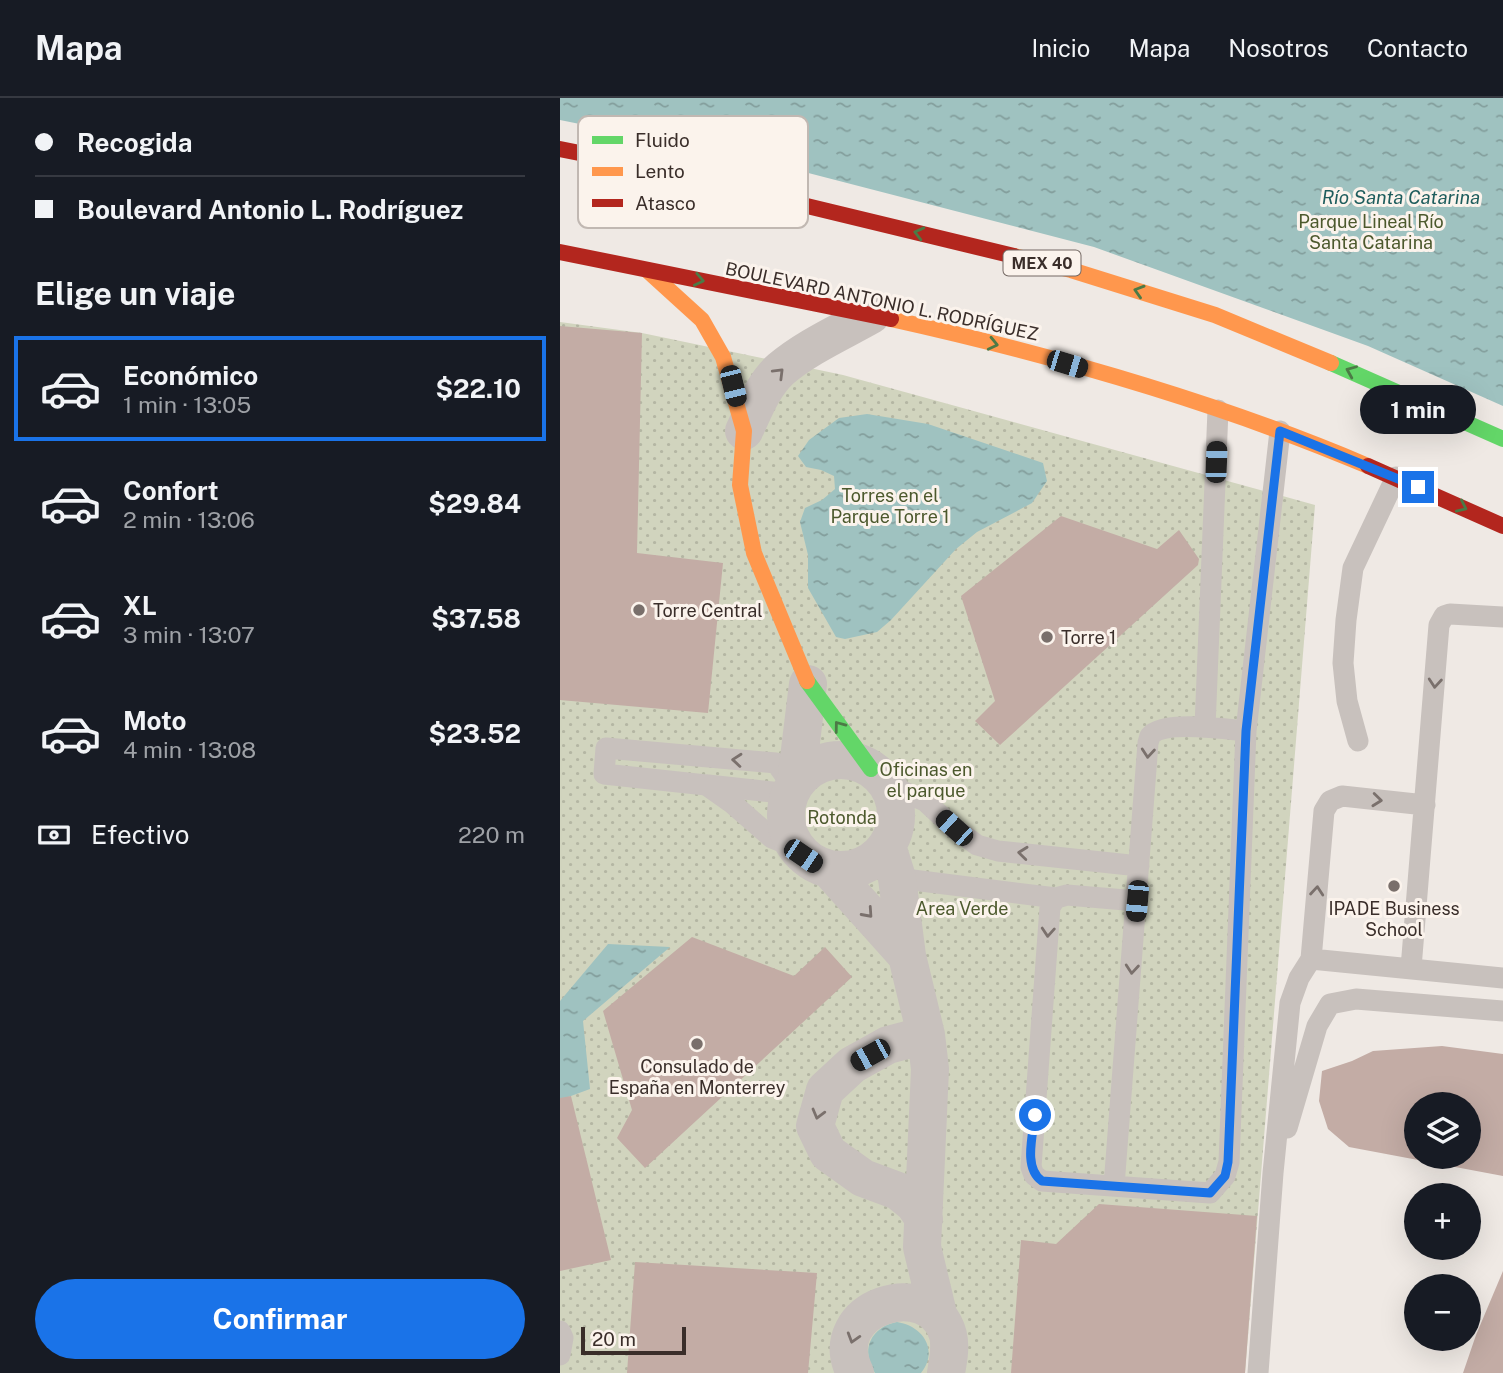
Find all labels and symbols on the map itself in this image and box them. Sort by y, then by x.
legend [578,116,808,228]
text: Fluido [635,129,690,151]
text: Lento [635,160,685,182]
water label: Río Santa Catarina [1322,186,1480,208]
text: Atasco [635,192,696,214]
park label: Parque Lineal Río Santa Catarina [1298,211,1444,253]
one-way arrow [913,227,925,241]
road number: MEX 40 [1004,251,1080,276]
street label: BOULEVARD ANTONIO L. RODRÍGUEZ [724,257,1041,344]
one-way arrow [693,272,705,287]
one-way arrow [1133,285,1145,300]
one-way arrow [987,336,999,351]
car [1044,348,1091,380]
car [718,363,749,409]
one-way arrow [1346,365,1359,379]
one-way arrow [771,369,784,382]
callout: 1 min [1360,386,1476,434]
car [1205,441,1228,483]
route end [1402,471,1434,503]
park label: Torres en el Parque Torre 1 [830,485,950,527]
one-way arrow [1454,499,1467,513]
place label: Torre Central [653,600,763,621]
marker: Torre Central [631,602,647,618]
place label: Torre 1 [1061,627,1116,648]
marker: Torre 1 [1039,629,1055,645]
one-way arrow [1428,678,1443,689]
one-way arrow [835,721,848,734]
one-way arrow [1140,747,1155,758]
one-way arrow [732,753,743,768]
park label: Oficinas en el parque [880,759,972,801]
one-way arrow [1371,792,1383,807]
car [932,806,977,850]
park label: Rotonda [807,807,877,828]
car [780,836,827,876]
one-way arrow [1017,846,1028,861]
marker: IPADE Business School [1386,878,1402,894]
car [1125,879,1150,923]
one-way arrow [1309,885,1324,896]
park label: Area Verde [916,898,1008,919]
place label: IPADE Business School [1328,898,1460,940]
one-way arrow [860,905,872,918]
one-way arrow [1041,927,1056,938]
one-way arrow [1125,964,1140,975]
marker: Consulado de España en Monterrey [689,1036,705,1052]
car [847,1036,894,1074]
place label: Consulado de España en Monterrey [609,1056,786,1098]
route start [1019,1099,1051,1131]
one-way arrow [812,1108,827,1120]
scale bar [581,1324,686,1356]
one-way arrow [846,1332,861,1344]

